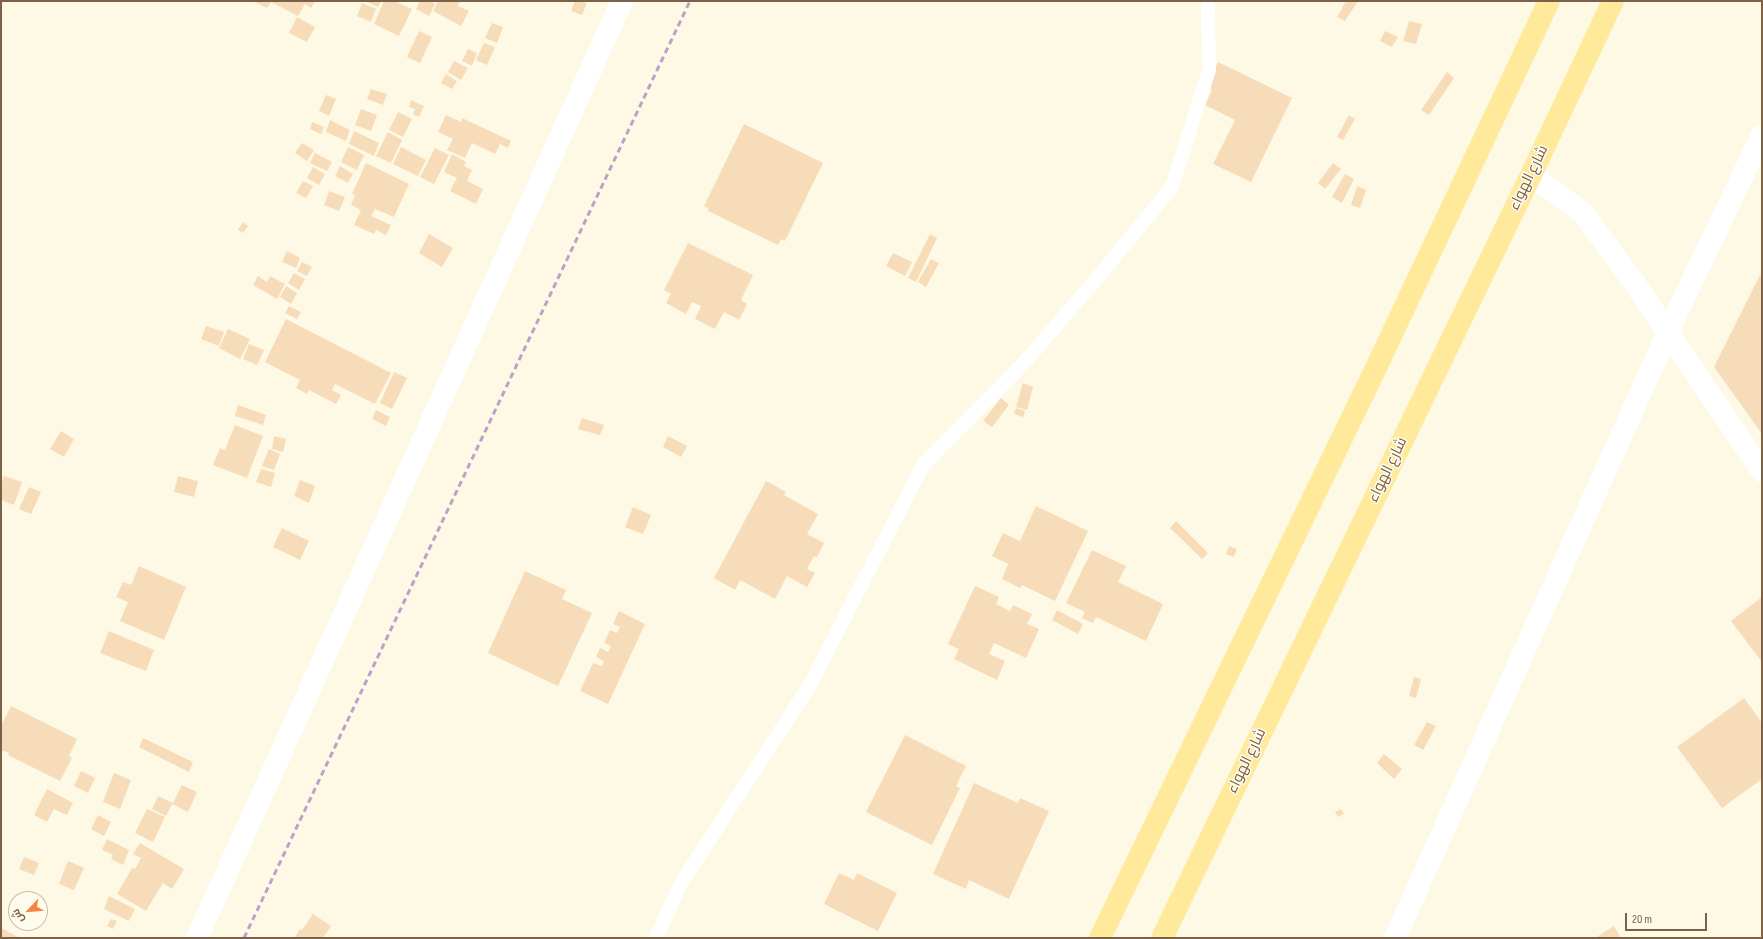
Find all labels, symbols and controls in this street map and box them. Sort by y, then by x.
street label: شارع الهواء [1505,142,1553,214]
street label: شارع الهواء [1364,434,1412,506]
street label: شارع الهواء [1223,725,1271,797]
north arrow [8,891,48,931]
scale bar [1627,905,1709,931]
text: ش [9,907,27,925]
text: 20 m [1632,912,1652,927]

